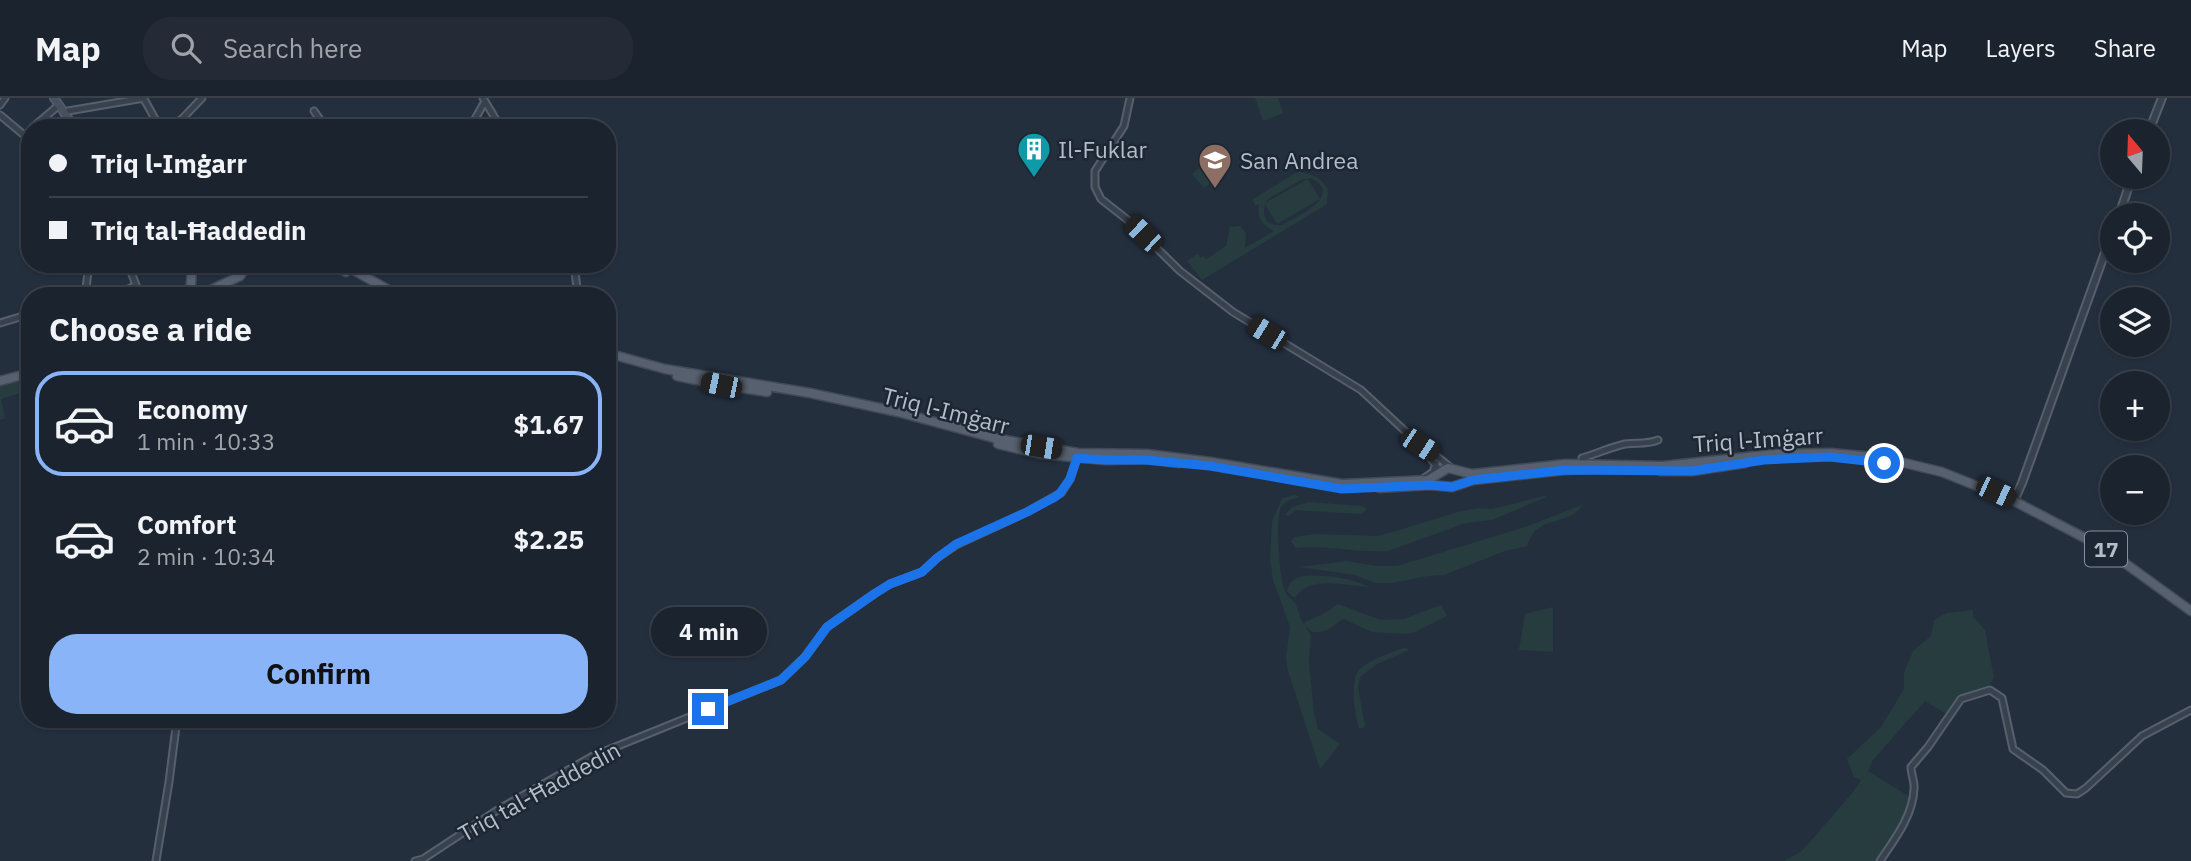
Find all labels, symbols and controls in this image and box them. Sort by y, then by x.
search box [143,17,633,80]
text: Map [35,27,101,70]
icon: search [167,29,205,67]
text: Search here [223,31,362,65]
text: Map [1901,32,1948,64]
text: Layers [1986,32,2056,64]
text: Share [2094,32,2156,64]
north arrow [2100,119,2170,189]
map controls [2100,119,2170,525]
building icon: Il-Fuklar [1015,130,1053,179]
place label: Il-Fuklar [1058,134,1147,164]
school or university icon: San Andrea [1196,141,1234,190]
place label: San Andrea [1240,145,1359,175]
text: Triq l-Imġarr [91,146,247,180]
button: locate [2100,203,2170,273]
car [1121,212,1166,256]
text: Triq tal-Ħaddedin [91,213,307,247]
button: layers [2100,287,2170,357]
text: Choose a ride [49,308,252,350]
car [1244,313,1291,353]
car [699,370,744,400]
button: + [2100,371,2170,441]
street label: Triq l-Imġarr [879,380,1013,440]
icon: car [53,392,116,455]
text: Economy [137,392,248,426]
text: $1.67 [514,407,584,441]
street label: Triq l-Imġarr [1692,419,1825,459]
car [1397,425,1444,465]
text: 1 min · 10:33 [137,426,275,456]
car [1019,433,1064,461]
route start [1868,447,1900,479]
button: − [2100,455,2170,525]
car [1973,474,2020,510]
icon: car [53,507,116,570]
text: Comfort [137,507,236,541]
text: $2.25 [514,522,584,556]
road number: 17 [2085,532,2127,566]
text: 2 min · 10:34 [137,541,275,571]
callout: 4 min [650,608,766,656]
text: 4 min [679,616,739,646]
button: Confirm [49,634,588,714]
route end [692,693,724,725]
street label: Triq tal-Ħaddedin [453,734,625,848]

